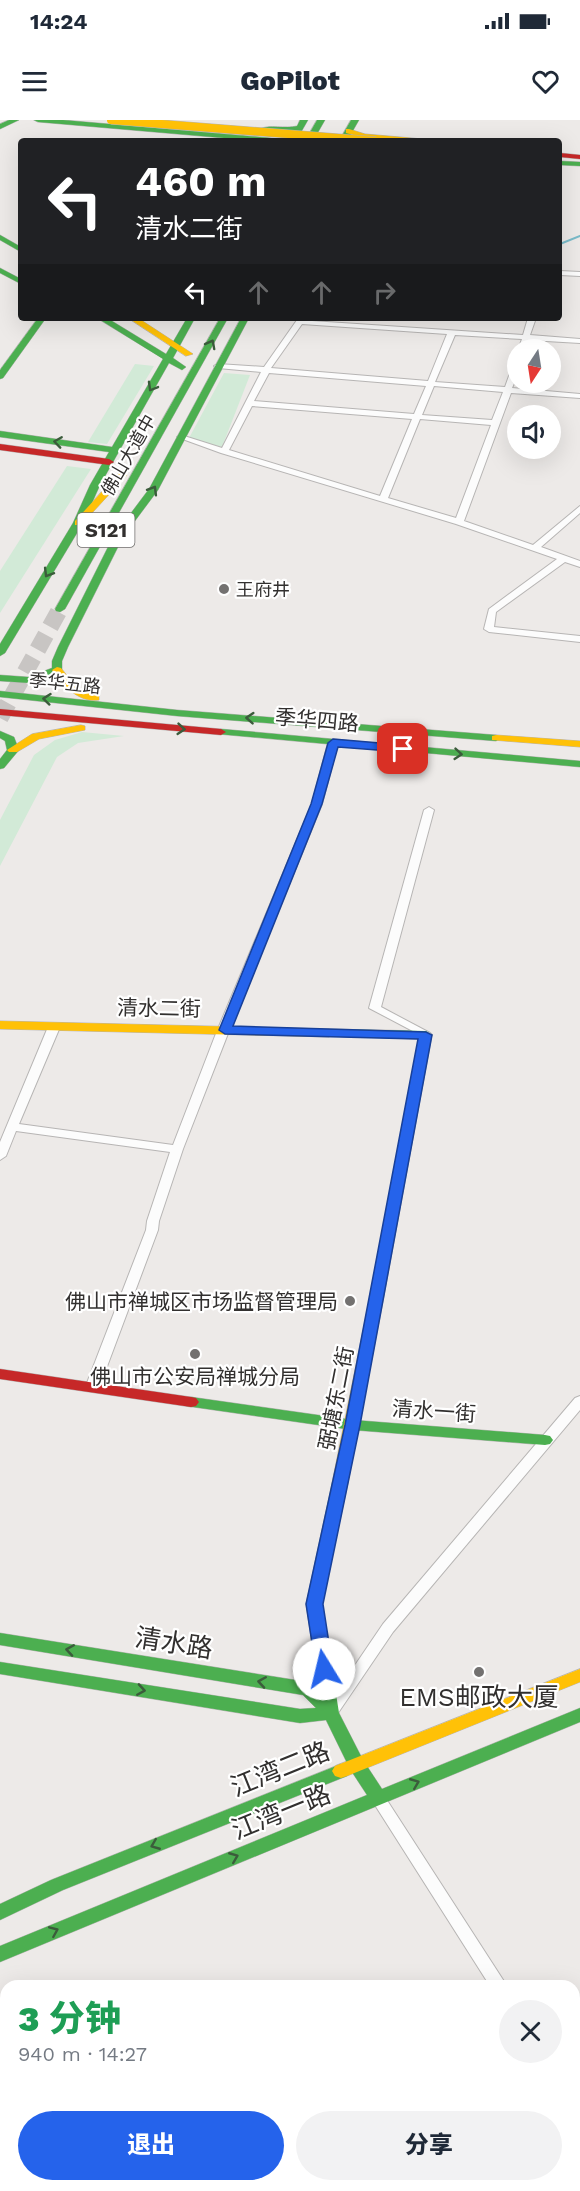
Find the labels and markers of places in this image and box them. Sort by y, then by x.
place label: 王府井 [236,579,290,600]
marker: 王府井 [217,582,231,596]
pin [377,723,428,774]
place label: 佛山市禅城区市场监督管理局 [65,1289,338,1314]
marker: 佛山市禅城区市场监督管理局 [343,1294,357,1308]
marker: 佛山市公安局禅城分局 [188,1347,202,1361]
place label: 佛山市公安局禅城分局 [90,1364,300,1389]
marker: EMS邮政大厦 [472,1665,486,1679]
place label: EMS邮政大厦 [399,1682,559,1712]

